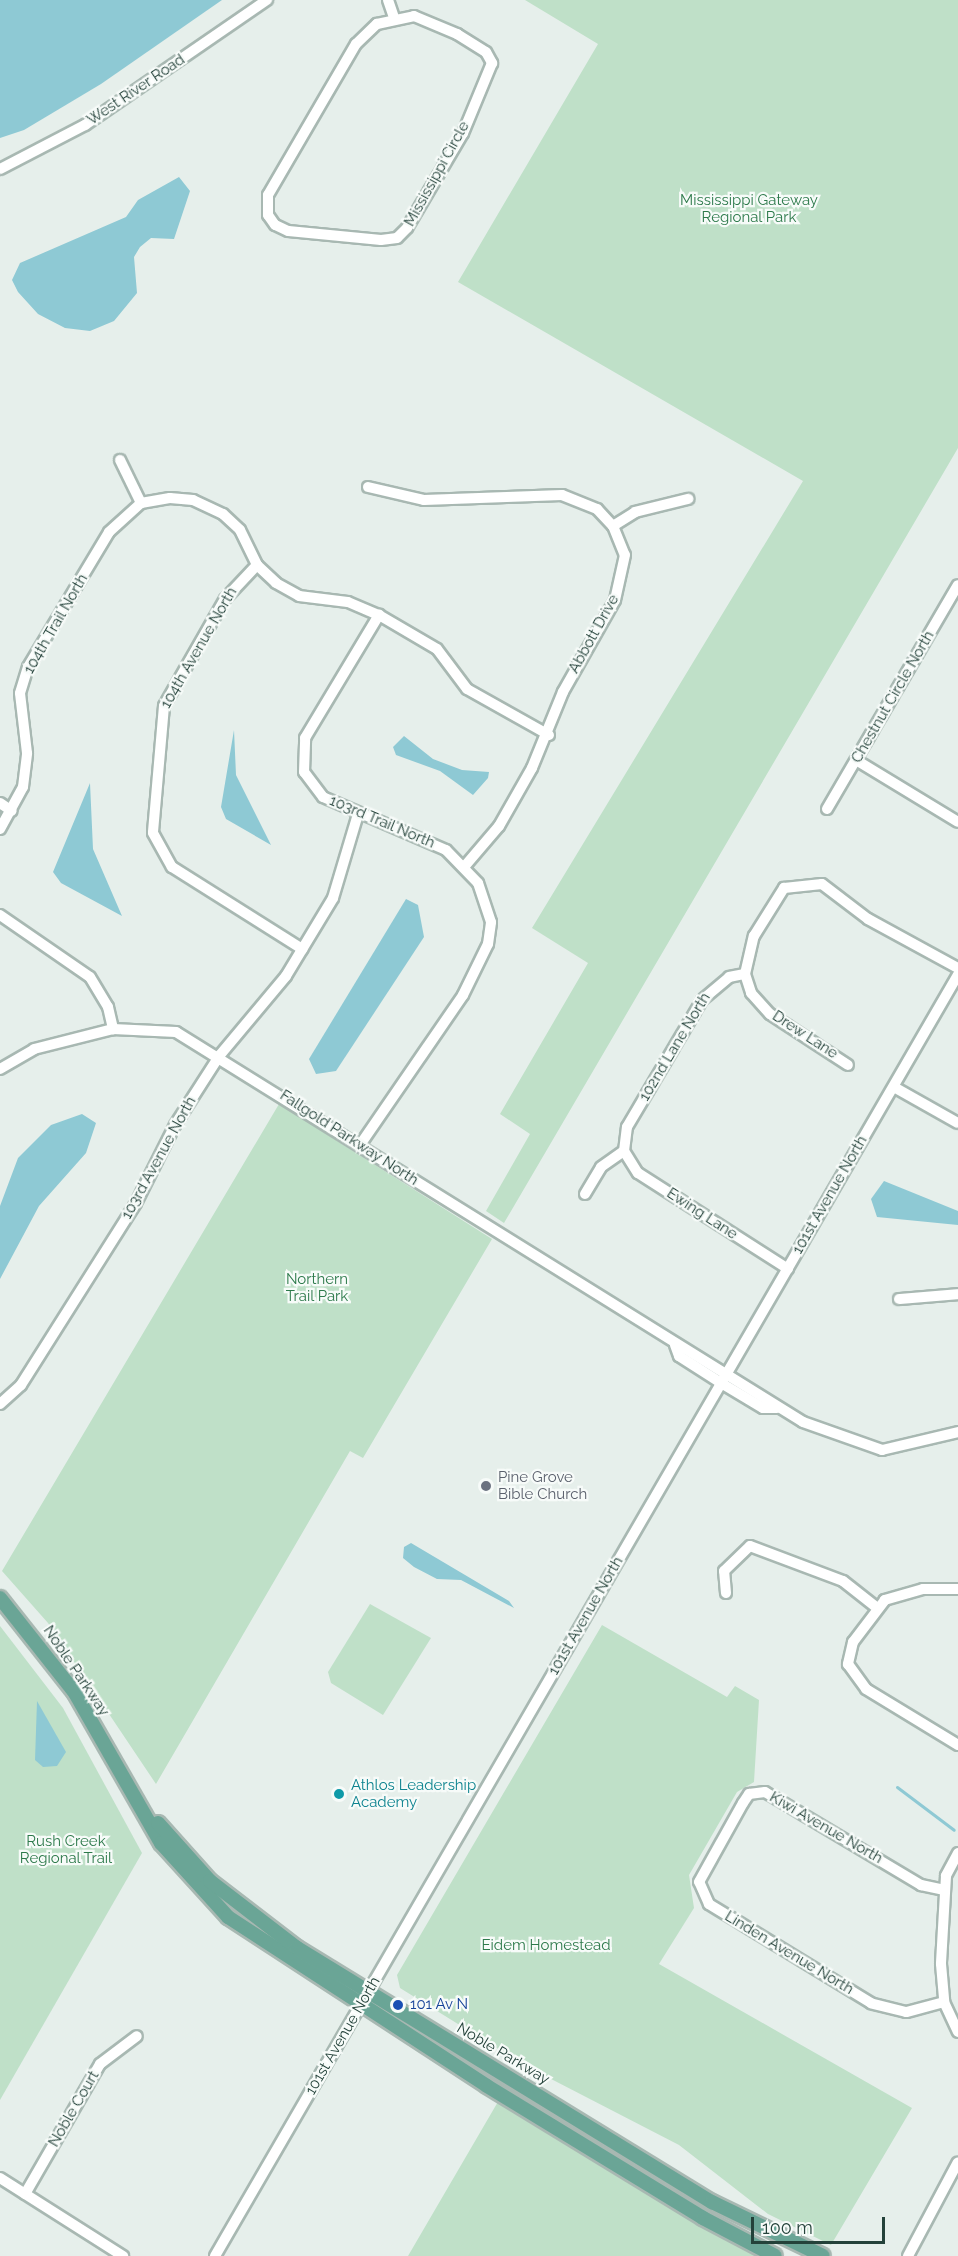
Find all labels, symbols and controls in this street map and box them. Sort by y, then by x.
street label: West River Road [84,51,188,129]
street label: Mississippi Circle [401,118,473,230]
park label: Mississippi Gateway Regional Park [680,191,818,226]
street label: 104th Trail North [20,570,92,678]
street label: 104th Avenue North [157,584,241,712]
street label: Abbott Drive [565,592,623,676]
street label: Chestnut Circle North [848,628,938,766]
street label: 103rd Trail North [326,792,438,852]
street label: 102nd Lane North [636,990,714,1104]
street label: Drew Lane [769,1007,841,1063]
street label: Fallgold Parkway North [276,1086,422,1190]
street label: 103rd Avenue North [118,1093,200,1223]
street label: 101st Avenue North [789,1132,871,1258]
street label: Ewing Lane [663,1184,741,1244]
park label: Northern Trail Park [285,1270,349,1305]
place label: Pine Grove Bible Church [498,1468,587,1503]
marker: Pine Grove Bible Church [479,1479,493,1493]
street label: 101st Avenue North [545,1553,627,1679]
street label: Noble Parkway [39,1622,113,1720]
place label: Athlos Leadership Academy [351,1776,476,1811]
marker: Athlos Leadership Academy [332,1787,346,1801]
street label: Kiwi Avenue North [766,1788,886,1868]
park label: Rush Creek Regional Trail [19,1832,113,1867]
street label: Linden Avenue North [721,1907,857,1999]
park label: Eidem Homestead [481,1937,611,1955]
street label: 101st Avenue North [302,1973,384,2099]
place label: 101 Av N [410,1996,469,2014]
marker: 101 Av N [391,1998,405,2012]
street label: Noble Parkway [453,2019,553,2089]
street label: Noble Court [45,2068,103,2150]
scale bar [754,2205,888,2243]
text: 100 m [762,2217,813,2238]

